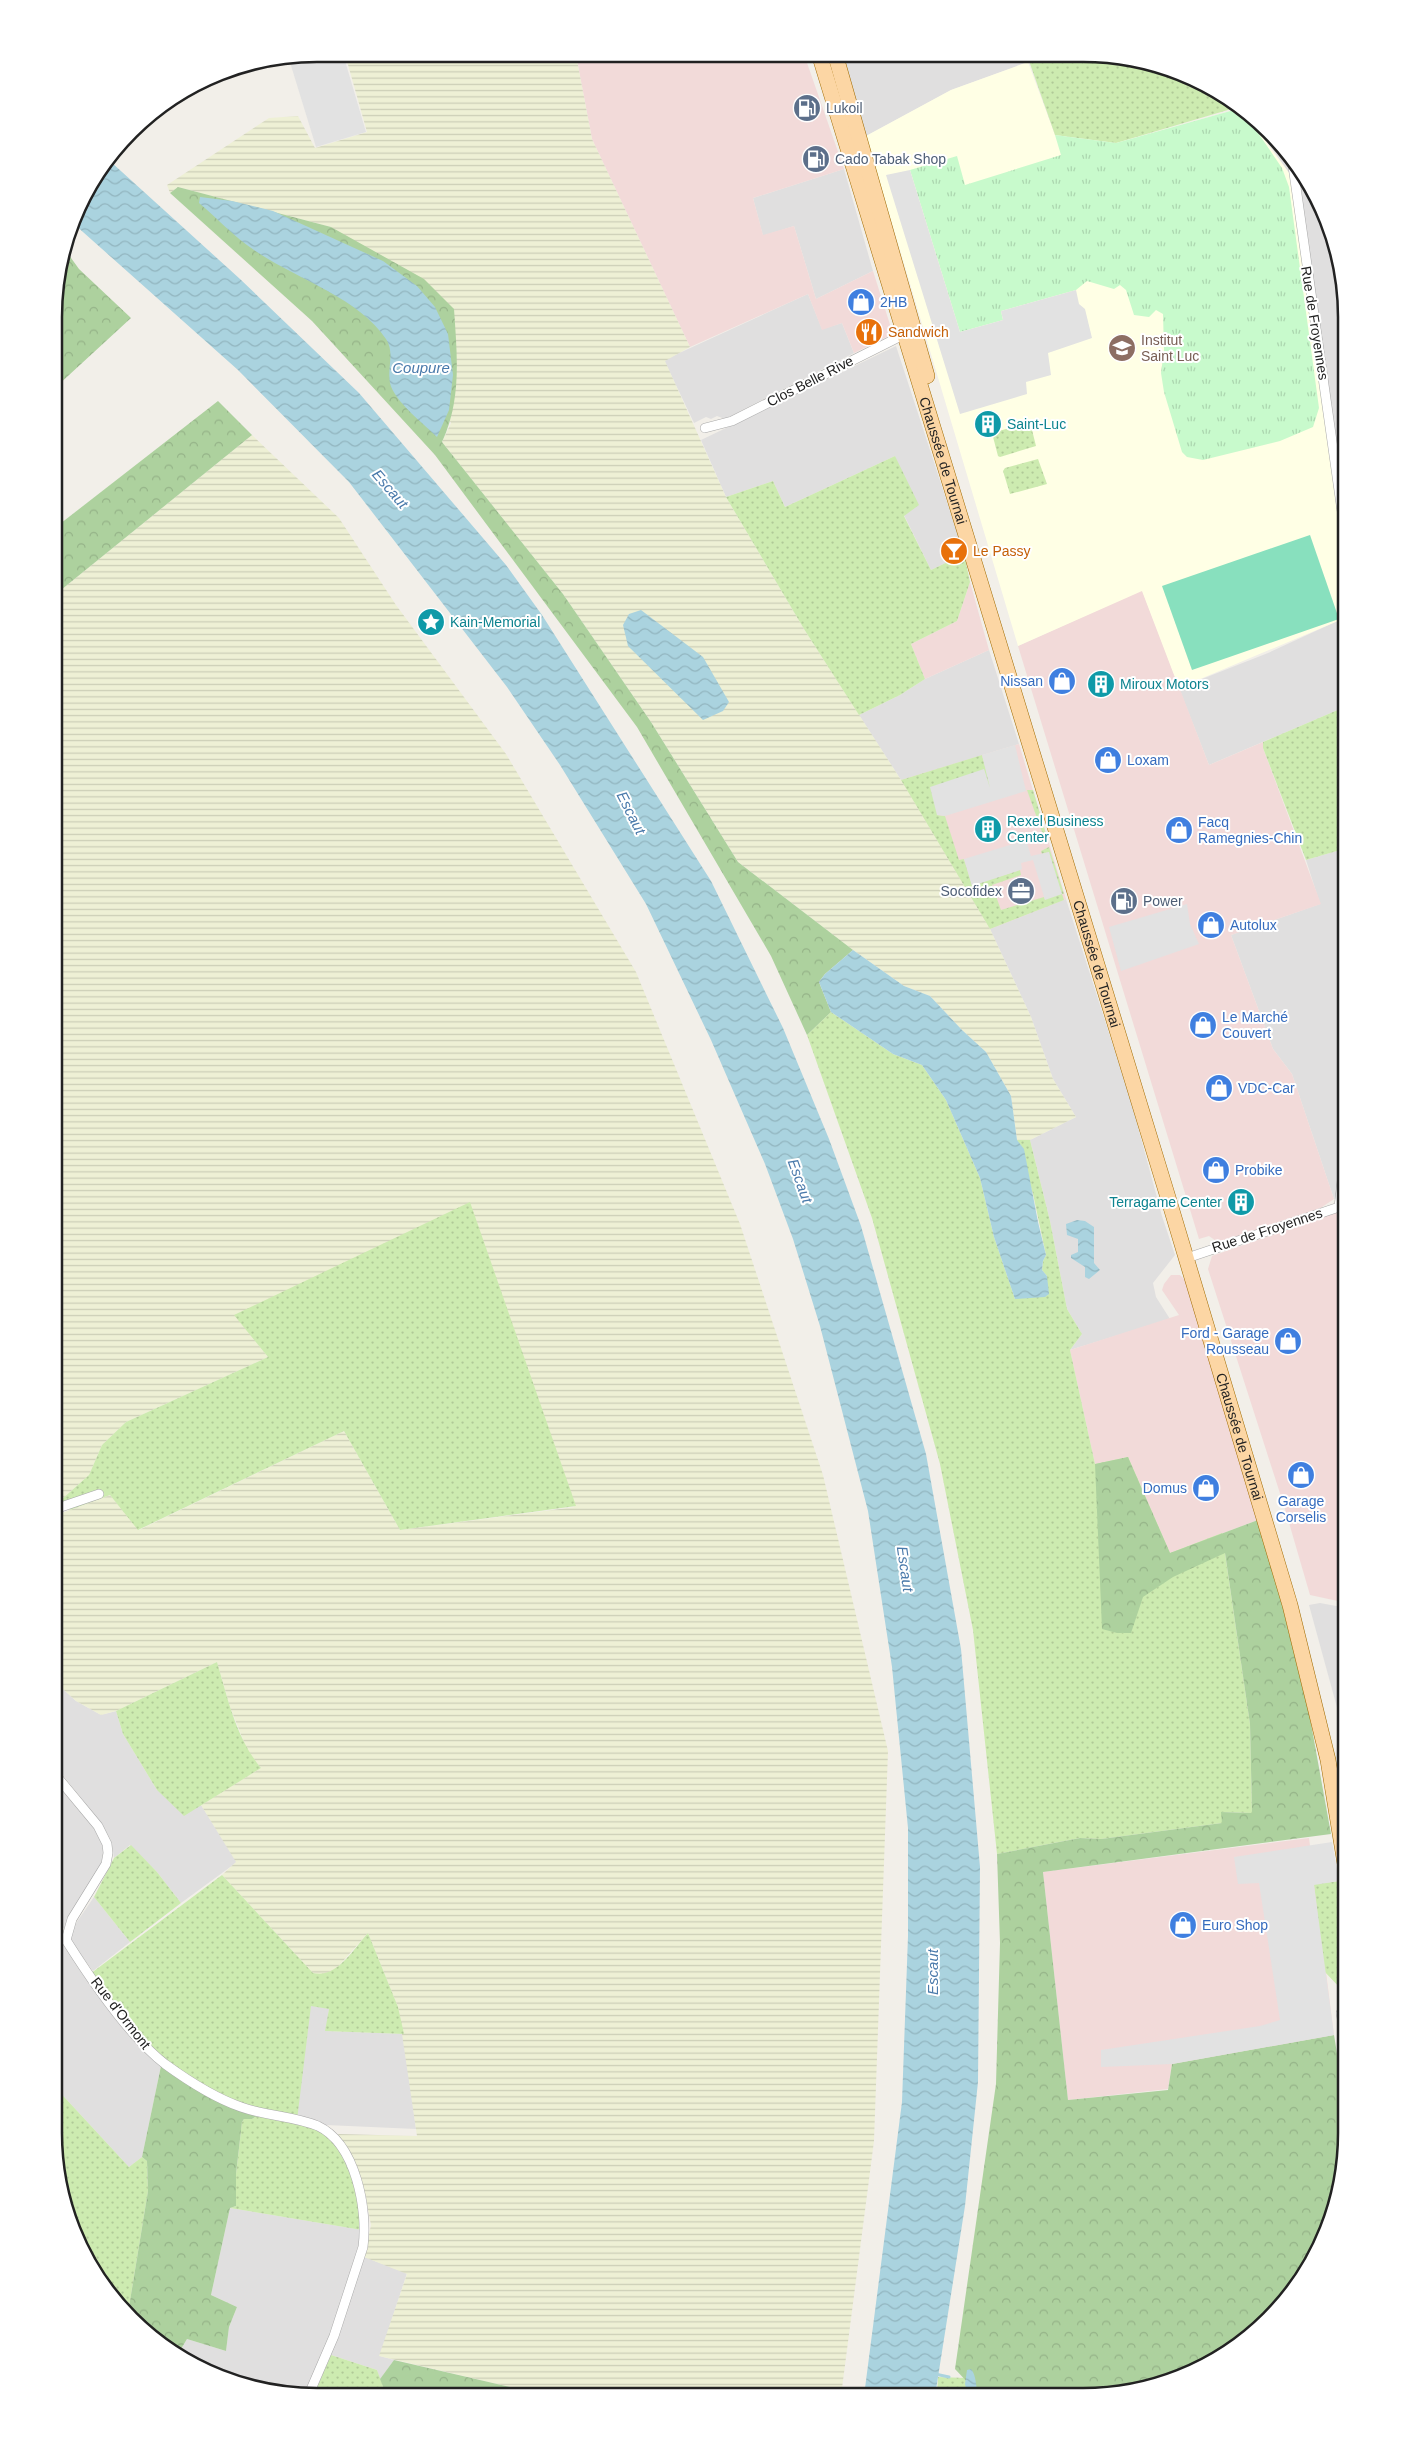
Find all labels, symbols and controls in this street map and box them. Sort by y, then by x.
fuel station icon: Lukoil [792,93,822,123]
place label: Lukoil [826,100,863,116]
fuel station icon: Cado Tabak Shop [801,144,831,174]
place label: Cado Tabak Shop [835,151,946,167]
street label: Rue de Froyennes [1298,265,1332,381]
shop icon: 2HB [846,287,876,317]
place label: 2HB [880,294,907,310]
restaurant icon: Sandwich [854,317,884,347]
place label: Sandwich [888,324,949,340]
place label: Institut Saint Luc [1141,332,1199,364]
school or university icon: Institut Saint Luc [1107,333,1137,363]
street label: Clos Belle Rive [764,352,856,410]
water label: Coupure [392,359,450,376]
street label: Chaussée de Tournai [916,395,970,526]
building icon: Saint-Luc [973,409,1003,439]
place label: Saint-Luc [1007,416,1066,432]
water label: Escaut [369,466,412,512]
bar icon: Le Passy [939,536,969,566]
place label: Le Passy [973,543,1031,559]
place icon: Kain-Memorial [416,607,446,637]
place label: Kain-Memorial [450,614,540,630]
shop icon: Nissan [1047,666,1077,696]
building icon: Miroux Motors [1086,669,1116,699]
place label: Nissan [1000,673,1043,689]
place label: Miroux Motors [1120,676,1209,692]
shop icon: Loxam [1093,745,1123,775]
place label: Loxam [1127,752,1169,768]
water label: Escaut [613,788,650,838]
place label: Rexel Business Center [1007,813,1104,845]
building icon: Rexel Business Center [973,814,1003,844]
place label: Facq Ramegnies-Chin [1198,814,1302,846]
shop icon: Facq Ramegnies-Chin [1164,815,1194,845]
office icon: Socofidex [1006,876,1036,906]
place label: Socofidex [941,883,1002,899]
fuel station icon: Power [1109,886,1139,916]
place label: Power [1143,893,1183,909]
street label: Chaussée de Tournai [1070,898,1124,1029]
shop icon: Autolux [1196,910,1226,940]
place label: Autolux [1230,917,1277,933]
place label: Le Marché Couvert [1222,1009,1288,1041]
shop icon: Le Marché Couvert [1188,1010,1218,1040]
shop icon: VDC-Car [1204,1073,1234,1103]
place label: VDC-Car [1238,1080,1295,1096]
shop icon: Probike [1201,1155,1231,1185]
water label: Escaut [785,1156,817,1206]
place label: Probike [1235,1162,1283,1178]
building icon: Terragame Center [1226,1187,1256,1217]
place label: Terragame Center [1109,1194,1222,1210]
street label: Rue de Froyennes [1210,1205,1324,1255]
place label: Ford - Garage Rousseau [1181,1325,1269,1357]
shop icon: Ford - Garage Rousseau [1273,1326,1303,1356]
street label: Chaussée de Tournai [1213,1371,1266,1502]
shop icon: Garage Corselis [1286,1460,1316,1490]
shop icon: Domus [1191,1473,1221,1503]
place label: Domus [1143,1480,1187,1496]
place label: Garage Corselis [1276,1493,1326,1525]
water label: Escaut [894,1545,917,1594]
shop icon: Euro Shop [1168,1910,1198,1940]
place label: Euro Shop [1202,1917,1268,1933]
water label: Escaut [924,1948,941,1995]
street label: Rue d'Ormont [88,1974,154,2052]

